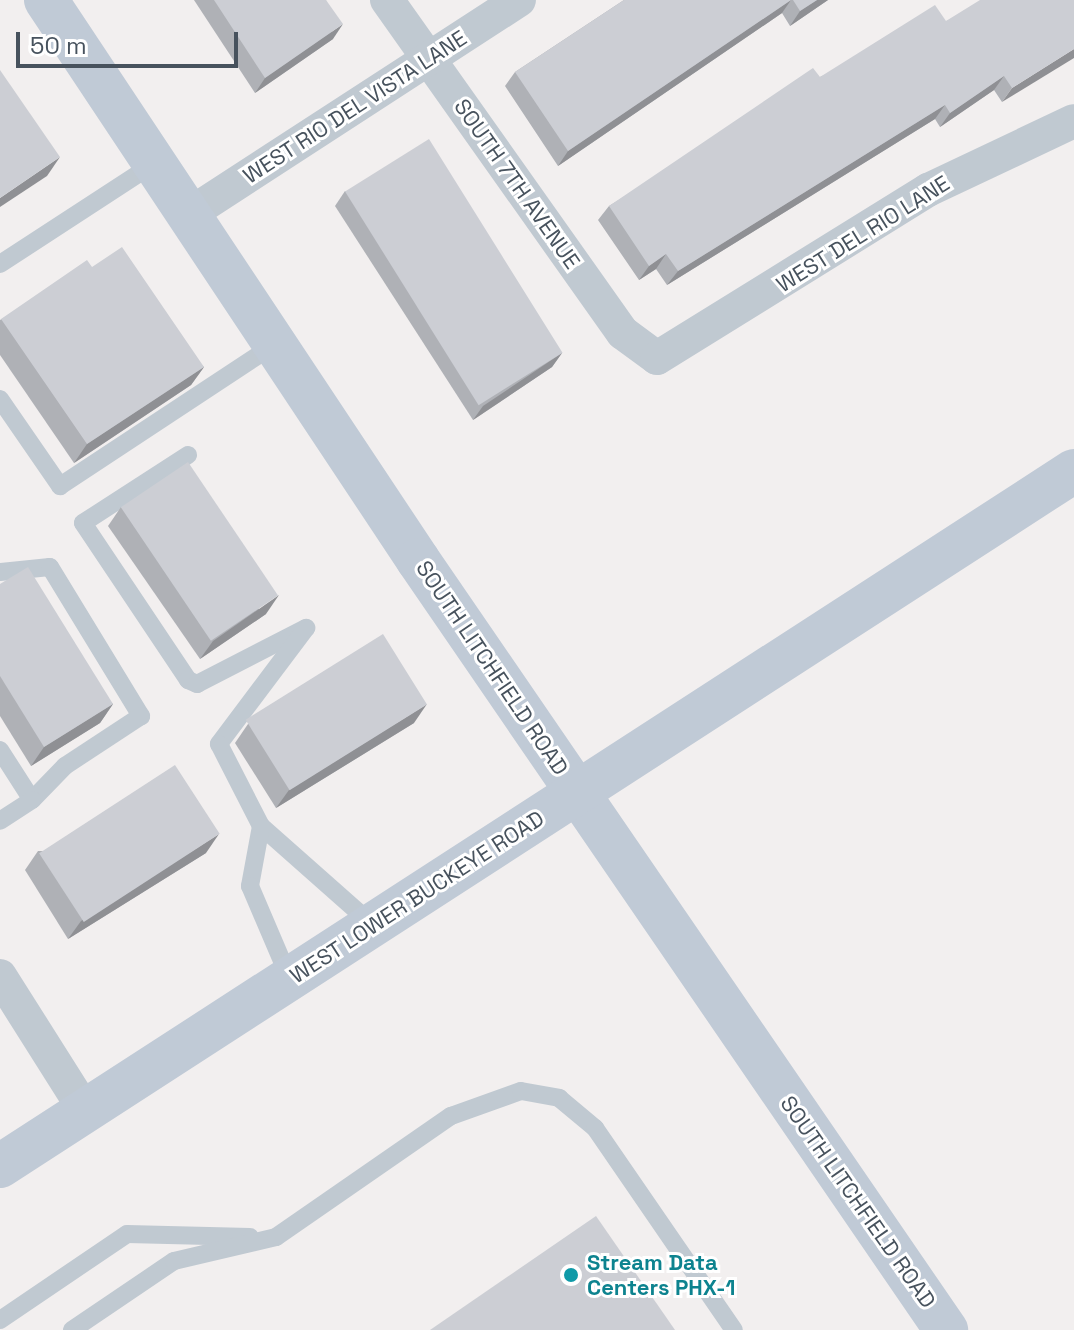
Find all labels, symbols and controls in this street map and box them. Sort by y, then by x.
scale bar [20,16,242,66]
street label: WEST RIO DEL VISTA LANE [238,24,472,190]
text: 50 m [30,30,87,61]
street label: SOUTH 7TH AVENUE [448,94,586,274]
street label: WEST DEL RIO LANE [771,170,955,298]
street label: SOUTH LITCHFIELD ROAD [410,556,574,780]
street label: WEST LOWER BUCKEYE ROAD [285,805,549,989]
street label: SOUTH LITCHFIELD ROAD [775,1091,941,1313]
place label: Stream Data Centers PHX-1 [587,1249,735,1300]
marker: Stream Data Centers PHX-1 [562,1266,580,1284]

